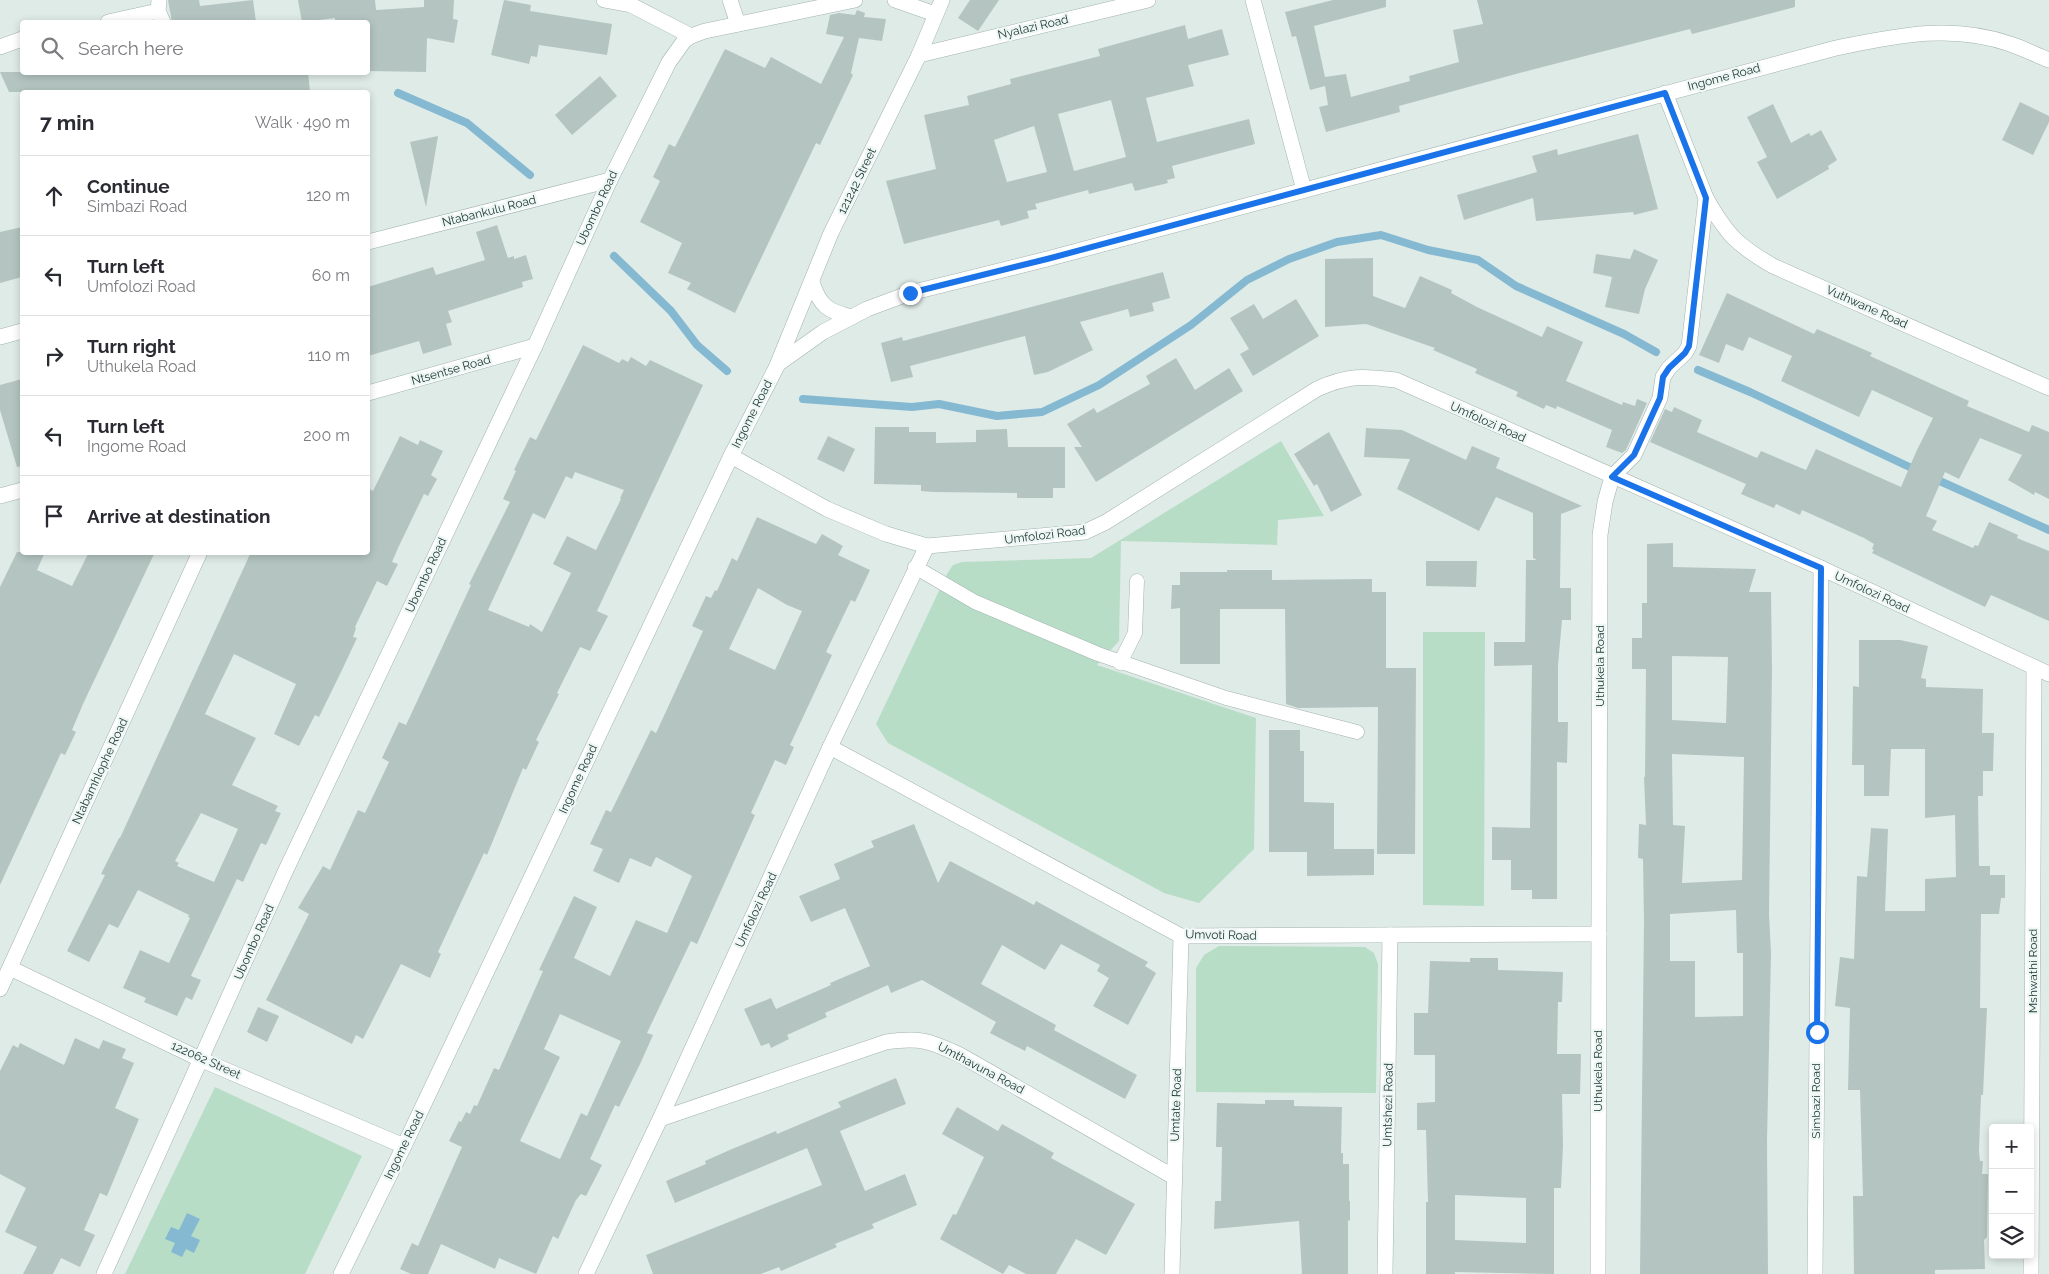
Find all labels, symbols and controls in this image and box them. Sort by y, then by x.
street label: Nyalazi Road [996,12,1070,42]
search box [20,20,370,75]
icon: search [38,34,66,62]
text: Search here [78,37,184,59]
street label: Ingome Road [1686,61,1762,93]
text: 7 min [40,110,94,135]
text: Walk · 490 m [255,113,350,132]
street label: 121242 Street [835,146,879,216]
street label: Ubombo Road [574,168,620,248]
text: Continue [87,175,170,197]
icon: ahead [40,182,68,210]
text: 120 m [306,186,350,205]
street label: Ntabankulu Road [441,193,537,229]
text: Simbazi Road [87,197,187,216]
text: Turn left [87,255,164,277]
icon: left [40,262,68,290]
text: 60 m [312,266,350,285]
text: Umfolozi Road [87,277,196,296]
route end [899,282,922,305]
street label: Vuthwane Road [1824,283,1910,331]
text: Turn right [87,335,176,357]
icon: right [40,342,68,370]
text: 110 m [308,346,350,365]
street label: Ntsentse Road [410,352,492,388]
text: Uthukela Road [87,357,196,376]
street label: Ingome Road [729,378,775,450]
street label: Umfolozi Road [1448,399,1528,445]
text: Turn left [87,415,164,437]
icon: left [40,422,68,450]
text: 200 m [303,426,350,445]
text: Ingome Road [87,437,186,456]
icon: arrive [40,502,68,530]
text: Arrive at destination [87,505,271,527]
street label: Umfolozi Road [1004,523,1086,547]
street label: Ubombo Road [403,535,449,615]
street label: Umfolozi Road [1832,568,1912,616]
street label: Uthukela Road [1593,625,1607,707]
street label: Ntabamhlophe Road [69,716,131,826]
street label: Ingome Road [556,742,600,816]
street label: Umfolozi Road [732,870,780,950]
street label: Ubombo Road [231,902,277,982]
street label: Umvoti Road [1185,927,1257,943]
street label: Mshwathi Road [2026,929,2040,1013]
route start [1806,1021,1829,1044]
street label: Uthukela Road [1591,1030,1605,1112]
street label: 122062 Street [169,1038,243,1082]
street label: Umthavuna Road [935,1039,1027,1097]
street label: Umtshezi Road [1380,1063,1396,1147]
street label: Simbazi Road [1809,1063,1823,1139]
street label: Umtate Road [1168,1068,1184,1142]
street label: Ingome Road [381,1108,427,1182]
map controls [1989,1124,2034,1259]
button: + [1989,1124,2034,1169]
button: − [1989,1169,2034,1214]
button: layers [1989,1214,2034,1259]

